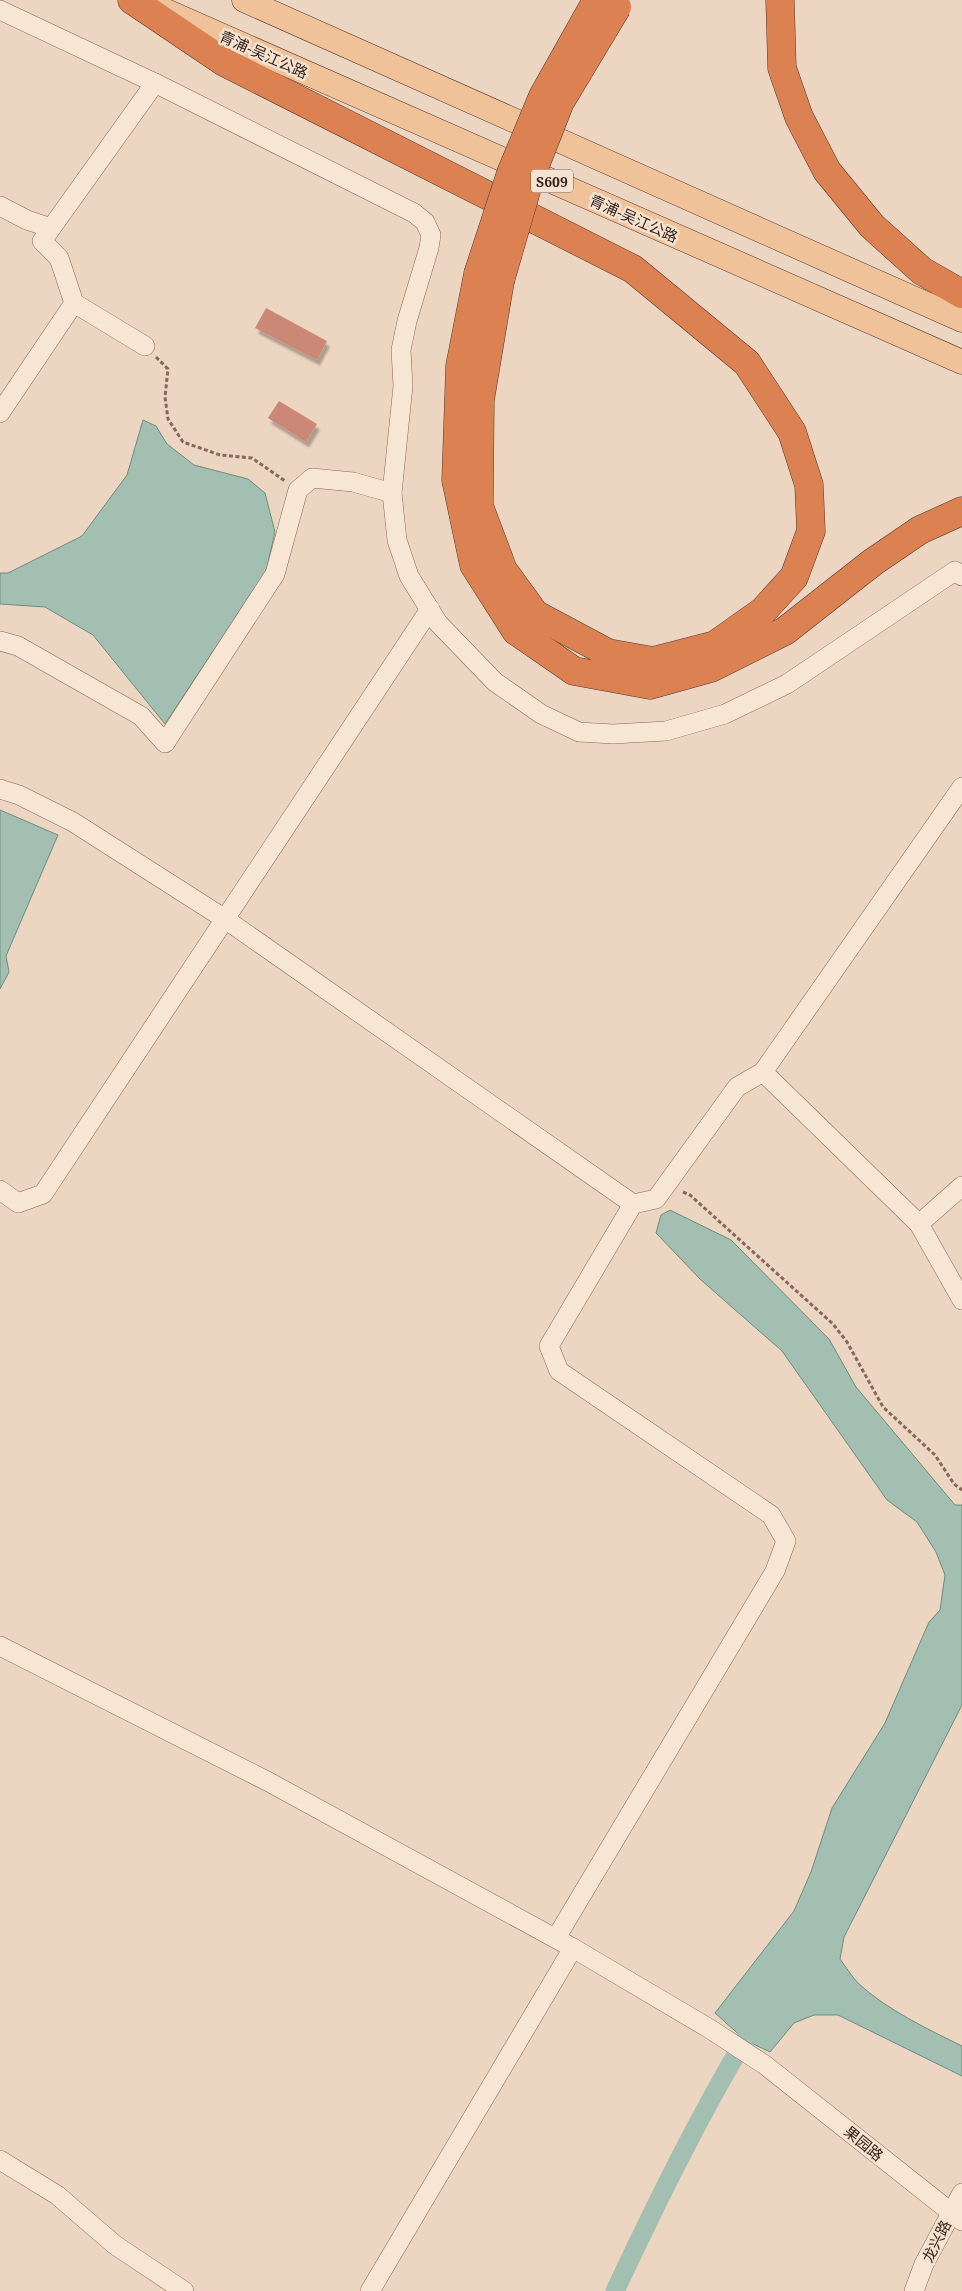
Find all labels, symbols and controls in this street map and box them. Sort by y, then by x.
street label: 青浦-吴江公路 [217,26,311,82]
road number: S609 [531,170,573,192]
street label: 青浦-吴江公路 [587,190,681,246]
street label: 果园路 [840,2121,888,2165]
street label: 龙兴路 [917,2216,955,2266]

